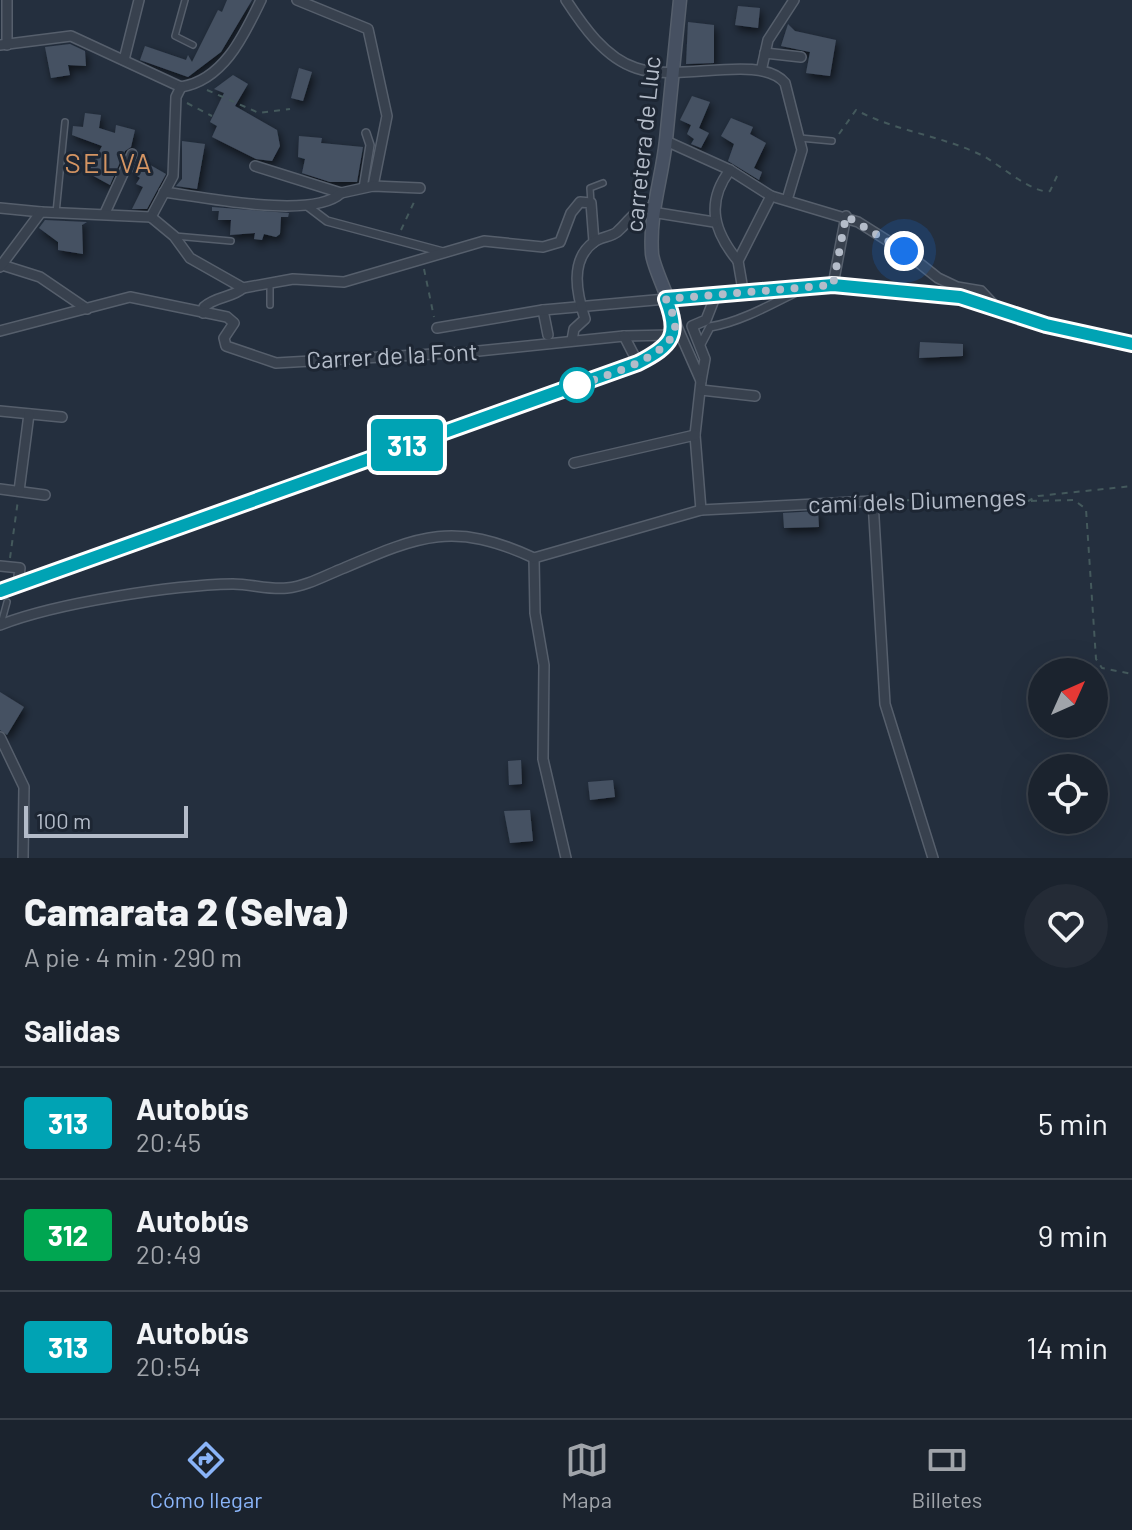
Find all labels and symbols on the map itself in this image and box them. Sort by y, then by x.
street label: carretera de Lluc [618,55,666,233]
district label: SELVA [64,145,154,179]
your location [884,231,924,271]
street label: Carrer de la Font [306,336,478,374]
unlabelled marker [560,368,594,402]
line badge: 313 [361,419,453,471]
street label: camí dels Diumenges [807,482,1027,518]
north arrow [1028,658,1108,738]
scale bar [24,802,188,838]

